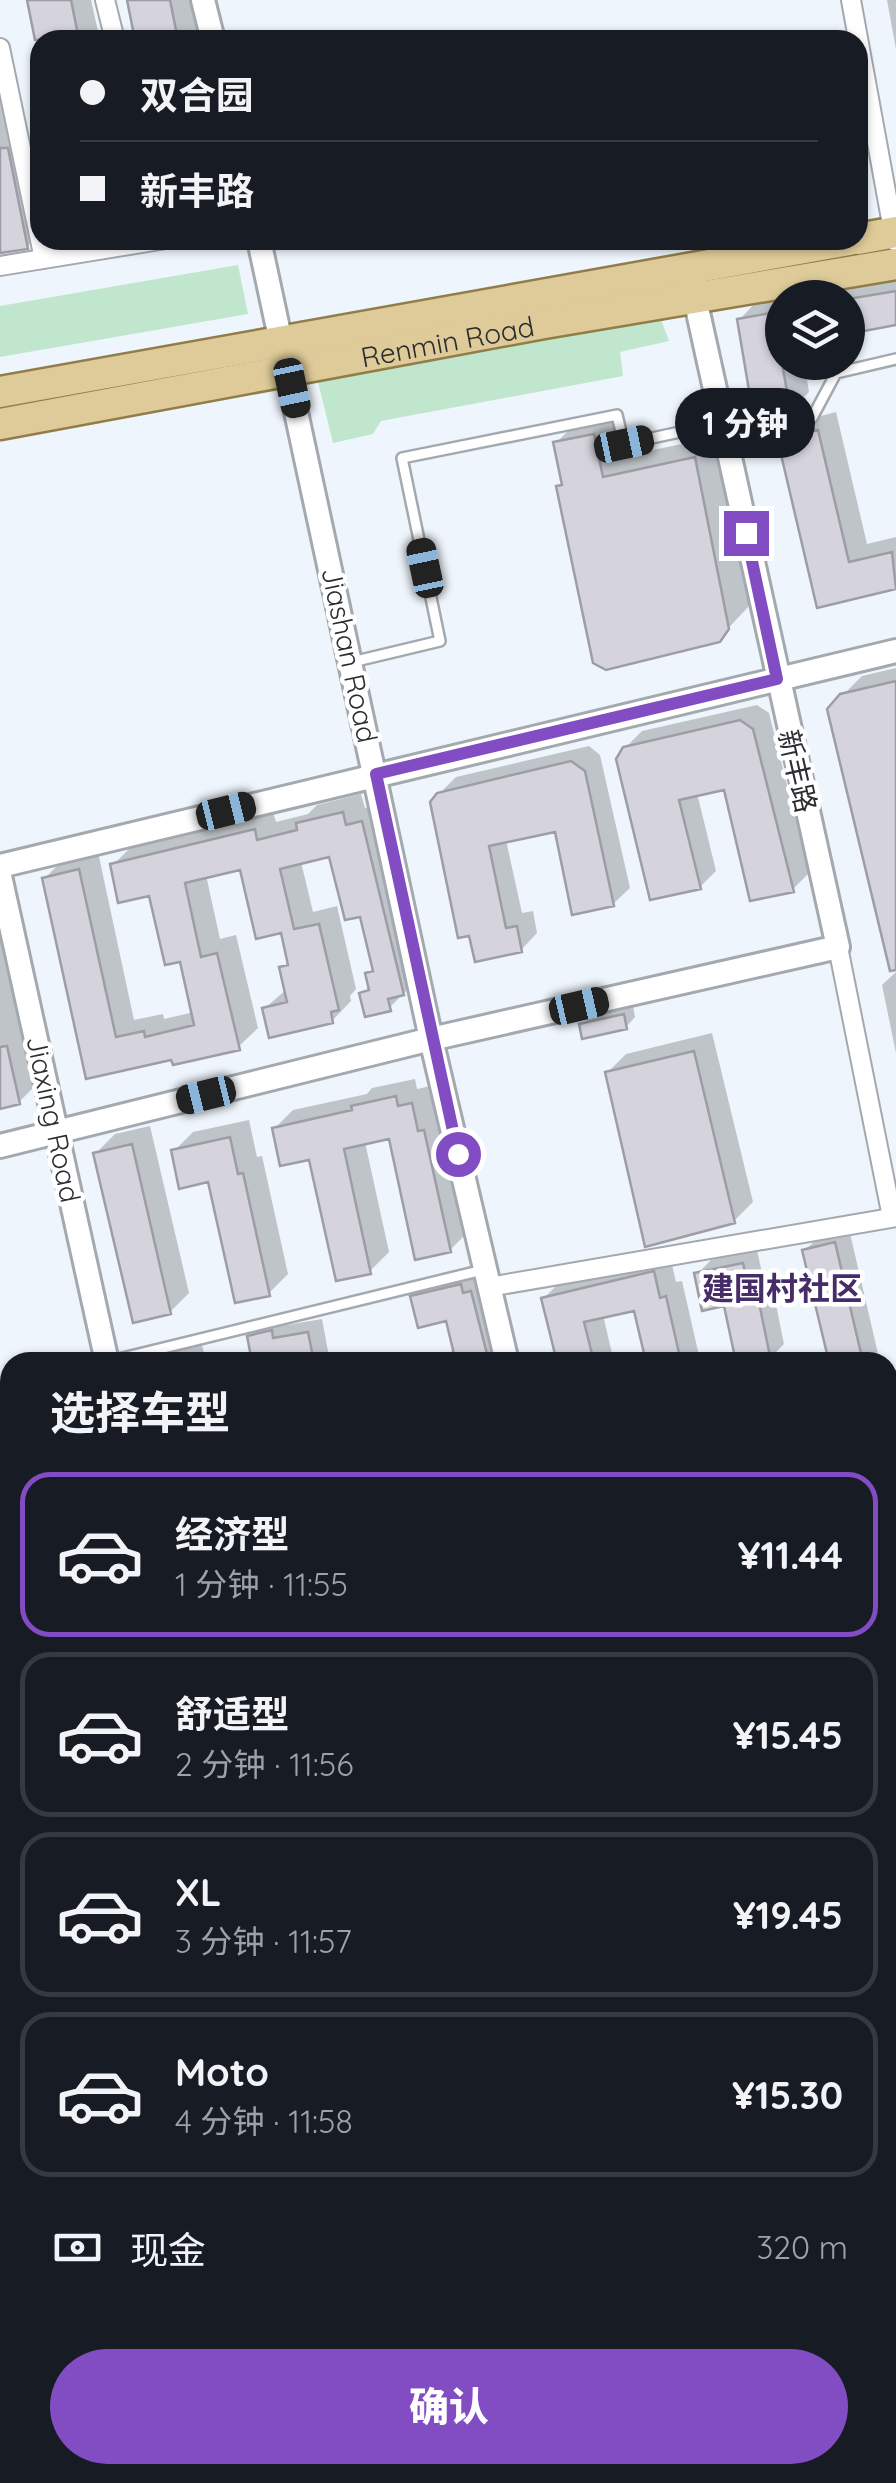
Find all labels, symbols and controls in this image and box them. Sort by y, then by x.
text: 双合园 [140,71,254,119]
text: 新丰路 [140,167,254,215]
map controls [765,280,865,380]
button: layers [765,280,865,380]
street label: Renmin Road [358,308,537,374]
car [271,356,313,420]
callout: 1 分钟 [676,388,816,458]
text: 1 分钟 [702,403,788,443]
car [592,423,656,465]
route end [724,511,769,556]
car [404,536,446,600]
street label: Jiashan Road [314,564,386,746]
street label: 新丰路 [771,726,825,816]
car [193,789,259,833]
car [546,985,612,1027]
street label: Jiaxing Road [19,1033,89,1205]
car [173,1073,239,1117]
route start [436,1132,481,1177]
district label: 建国村社区 [702,1268,862,1308]
text: 选择车型 [50,1384,230,1440]
icon: car [55,1510,145,1600]
text: 经济型 [175,1510,289,1558]
text: ¥11.44 [738,1531,843,1579]
text: 1 分钟 · 11:55 [175,1564,348,1604]
icon: car [55,1690,145,1780]
text: 舒适型 [175,1690,289,1738]
text: ¥15.45 [733,1711,843,1759]
text: 2 分钟 · 11:56 [175,1744,354,1784]
text: XL [175,1868,221,1916]
icon: car [55,1870,145,1960]
text: ¥19.45 [733,1891,843,1939]
text: 3 分钟 · 11:57 [175,1921,352,1961]
text: Moto [175,2048,269,2096]
icon: car [55,2050,145,2140]
text: ¥15.30 [732,2071,843,2119]
text: 4 分钟 · 11:58 [175,2101,353,2141]
icon: cash [50,2220,105,2275]
text: 现金 [130,2226,206,2274]
text: 320 m [757,2227,848,2267]
button: 确认 [50,2349,848,2464]

